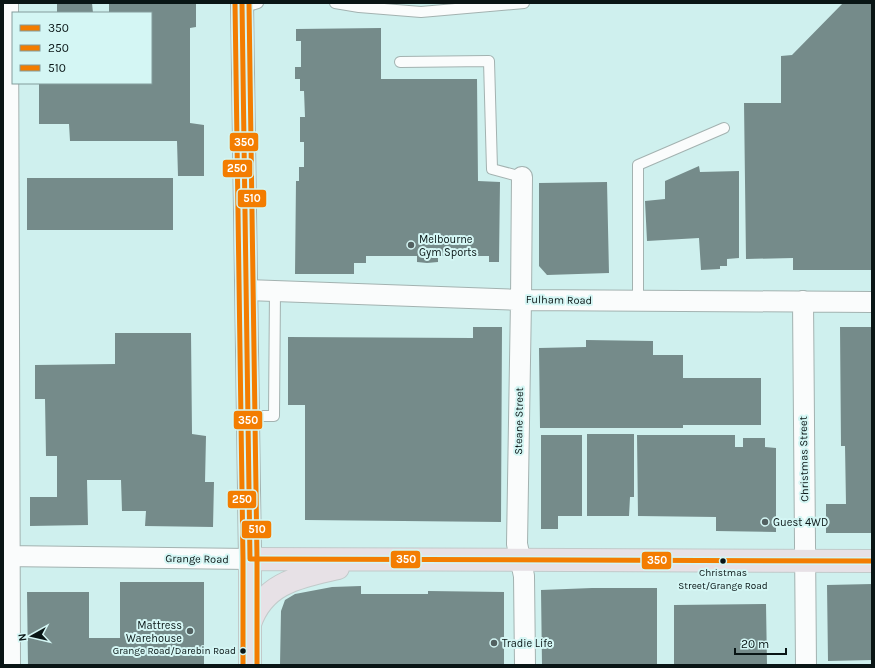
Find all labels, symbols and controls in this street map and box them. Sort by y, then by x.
legend [12,12,152,84]
text: 350 [48,21,69,35]
text: 250 [48,41,69,55]
text: 510 [48,61,66,75]
line badge: 350 [229,132,259,152]
text: 350 [234,136,254,149]
line badge: 250 [222,159,253,178]
text: 250 [227,162,247,175]
line badge: 510 [237,189,267,208]
text: 510 [243,192,261,205]
place label: Melbourne Gym Sports [419,233,477,259]
marker: Melbourne Gym Sports [406,240,416,250]
street label: Fulham Road [526,293,592,307]
street label: Steane Street [512,387,526,455]
line badge: 350 [233,410,263,430]
text: 350 [238,414,258,427]
street label: Christmas Street [797,416,811,502]
line badge: 250 [227,490,257,509]
text: 250 [232,493,252,506]
place label: Guest 4WD [773,516,828,529]
marker: Guest 4WD [760,517,770,527]
line badge: 510 [241,520,272,539]
text: 510 [248,523,266,536]
line badge: 350 [390,550,421,569]
line badge: 350 [641,551,672,570]
street label: Grange Road [165,552,229,566]
text: 350 [396,553,416,566]
text: 350 [647,554,667,567]
marker: Christmas Street/Grange Road [718,556,728,566]
place label: Christmas Street/Grange Road [678,567,768,592]
north arrow [12,616,52,656]
place label: Mattress Warehouse [126,619,182,645]
marker: Mattress Warehouse [185,626,195,636]
scale bar [735,630,786,656]
text: N [16,633,30,642]
place label: Tradie Life [502,637,553,650]
text: 20 m [741,637,769,651]
marker: Tradie Life [489,638,499,648]
place label: Grange Road/Darebin Road [113,645,236,657]
marker: Grange Road/Darebin Road [238,646,248,656]

